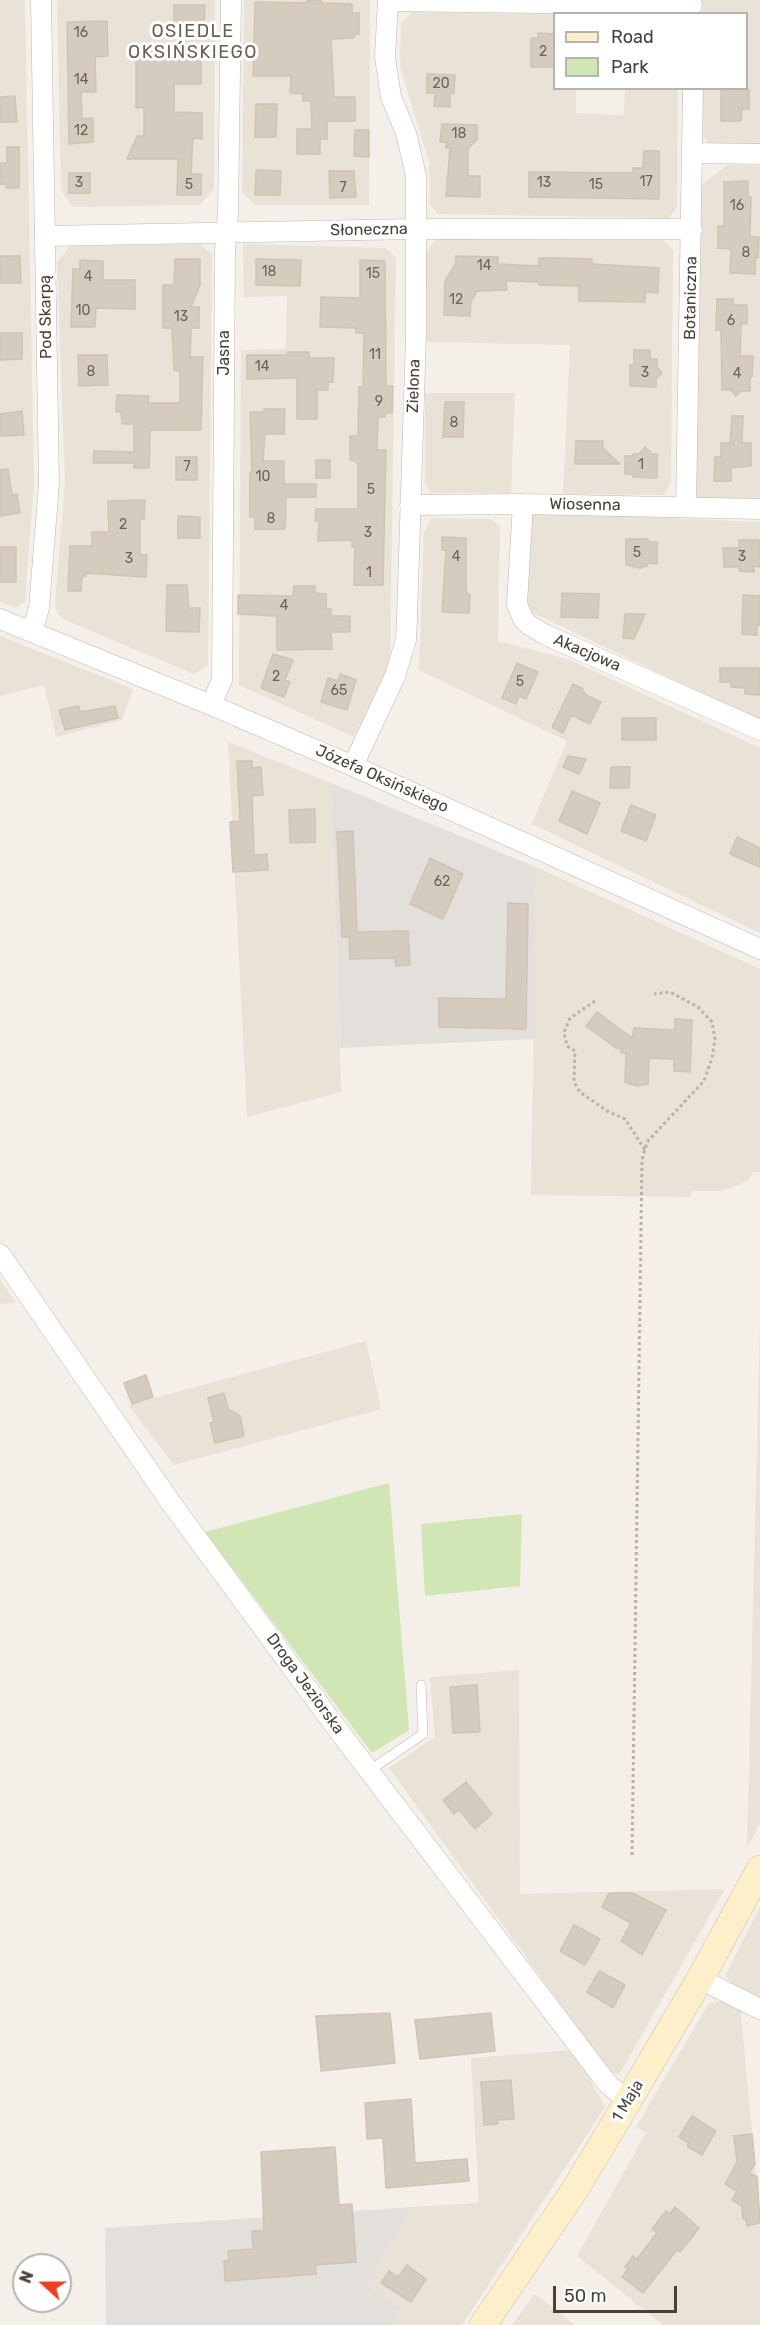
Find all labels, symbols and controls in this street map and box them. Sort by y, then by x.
legend [553,12,748,90]
district label: OSIEDLE OKSIŃSKIEGO [128,21,258,63]
house number: 16 [74,25,88,41]
text: Road [611,26,654,48]
house number: 2 [539,44,547,60]
text: Park [611,56,648,78]
house number: 14 [74,72,88,88]
house number: 20 [432,76,450,92]
house number: 12 [74,123,88,139]
house number: 18 [452,126,466,142]
house number: 17 [639,174,653,190]
house number: 3 [75,175,83,191]
house number: 13 [537,175,551,191]
house number: 5 [185,177,193,193]
house number: 15 [589,177,603,193]
house number: 7 [339,180,347,196]
house number: 16 [730,198,744,214]
street label: Słoneczna [330,220,408,240]
house number: 8 [742,245,750,261]
street label: Botaniczna [681,256,701,340]
house number: 14 [477,258,491,274]
house number: 18 [262,264,276,280]
house number: 15 [366,266,380,282]
house number: 4 [84,269,92,285]
street label: Pod Skarpą [36,275,56,359]
house number: 12 [449,292,463,308]
house number: 10 [76,303,90,319]
house number: 13 [174,309,188,325]
house number: 6 [727,313,735,329]
street label: Jasna [214,330,234,376]
house number: 11 [369,347,381,363]
house number: 14 [255,359,269,375]
street label: Zielona [403,359,425,413]
house number: 8 [87,364,95,380]
house number: 3 [641,365,649,381]
house number: 4 [733,366,741,382]
house number: 9 [375,394,383,410]
house number: 8 [450,415,458,431]
house number: 1 [638,457,644,473]
house number: 7 [183,459,191,475]
house number: 10 [256,469,270,485]
house number: 5 [367,482,375,498]
street label: Wiosenna [549,495,621,515]
house number: 8 [267,511,275,527]
house number: 2 [119,517,127,533]
house number: 3 [364,525,372,541]
house number: 5 [633,545,641,561]
house number: 4 [452,549,460,565]
house number: 3 [738,549,746,565]
house number: 3 [125,551,133,567]
house number: 1 [366,565,372,581]
house number: 4 [280,598,288,614]
street label: Akacjowa [551,630,623,676]
house number: 2 [272,669,280,685]
house number: 5 [516,674,524,690]
house number: 65 [331,683,347,699]
street label: Józefa Oksińskiego [313,741,451,817]
house number: 62 [434,874,450,890]
street label: Droga Jeziorska [262,1630,348,1738]
street label: 1 Maja [608,2077,648,2125]
north arrow [12,2253,72,2313]
text: N [16,2268,38,2286]
scale bar [556,2274,680,2312]
text: 50 m [564,2285,607,2307]

